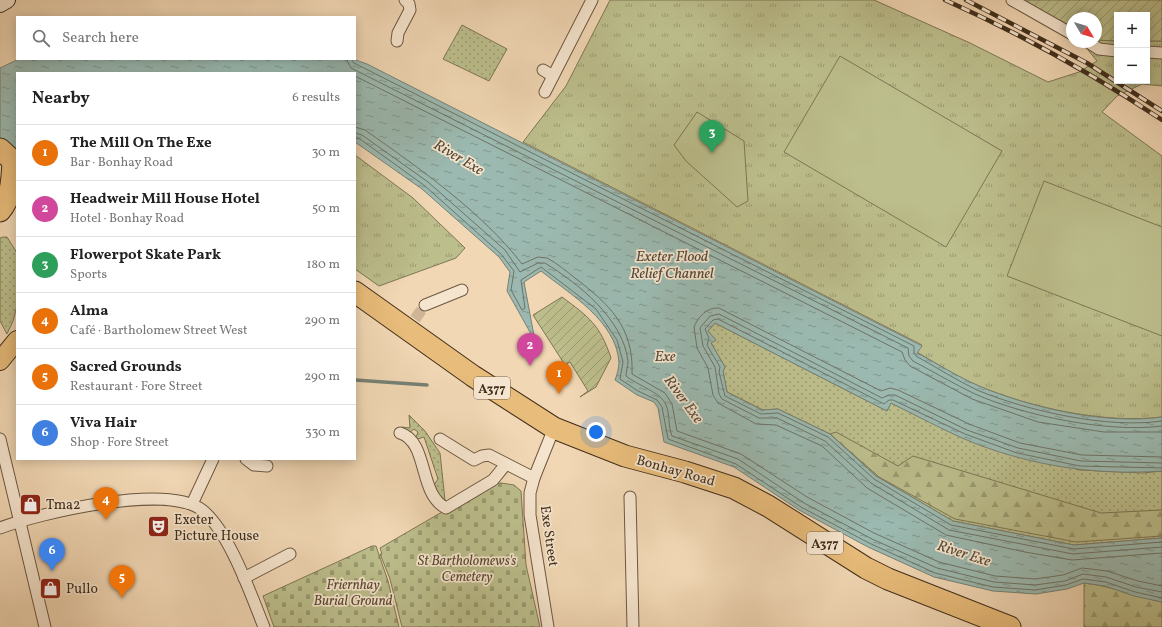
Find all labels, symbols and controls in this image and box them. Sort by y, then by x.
north arrow [1066,12,1102,48]
map controls [1114,12,1150,84]
button: + [1114,12,1150,48]
search box [16,16,356,60]
icon: search [30,27,52,49]
text: Search here [62,28,139,49]
button: − [1114,48,1150,84]
text: Nearby [32,87,90,110]
text: 6 results [292,89,340,107]
pin: 3 [699,120,725,153]
text: The Mill On The Exe [70,133,212,154]
water label: River Exe [429,135,488,182]
text: 1 [42,144,48,162]
text: 30 m [312,144,340,162]
text: Bar · Bonhay Road [70,154,173,172]
text: Headweir Mill House Hotel [70,189,260,210]
text: 2 [42,200,48,218]
text: 50 m [312,200,340,218]
text: Hotel · Bonhay Road [70,210,184,228]
text: Flowerpot Skate Park [70,245,221,266]
water label: Exeter Flood Relief Channel [630,247,714,285]
text: 3 [42,256,48,274]
text: 180 m [306,256,340,274]
text: Sports [70,266,107,284]
text: Alma [70,301,108,322]
text: 4 [41,312,49,330]
text: 290 m [304,312,340,330]
text: Café · Bartholomew Street West [70,322,248,340]
pin: 2 [517,333,543,366]
water label: Exe [654,347,676,368]
text: Sacred Grounds [70,357,182,378]
pin: 1 [546,361,572,394]
text: 5 [42,368,48,386]
text: 290 m [304,368,340,386]
water label: River Exe [658,371,708,429]
road number: A377 [474,377,510,399]
text: Restaurant · Fore Street [70,378,203,396]
text: Viva Hair [70,413,137,434]
your location [586,422,606,442]
text: 6 [41,424,49,442]
text: 330 m [305,424,340,442]
text: Shop · Fore Street [70,434,169,452]
street label: Bonhay Road [634,451,717,492]
pin: 4 [93,487,119,520]
shop icon: Tma2 [18,491,44,517]
place label: Tma2 [46,496,81,515]
street label: Exe Street [535,504,562,568]
place label: Exeter Picture House [174,511,260,546]
theatre icon: Exeter Picture House [146,514,172,540]
road number: A377 [807,532,843,554]
water label: River Exe [934,536,993,573]
pin: 6 [39,538,65,571]
park label: St Bartholomews's Cemetery [418,552,516,587]
pin: 5 [109,565,135,598]
shop icon: Pullo [37,575,63,601]
park label: Friernhay Burial Ground [314,576,393,611]
place label: Pullo [66,580,98,599]

